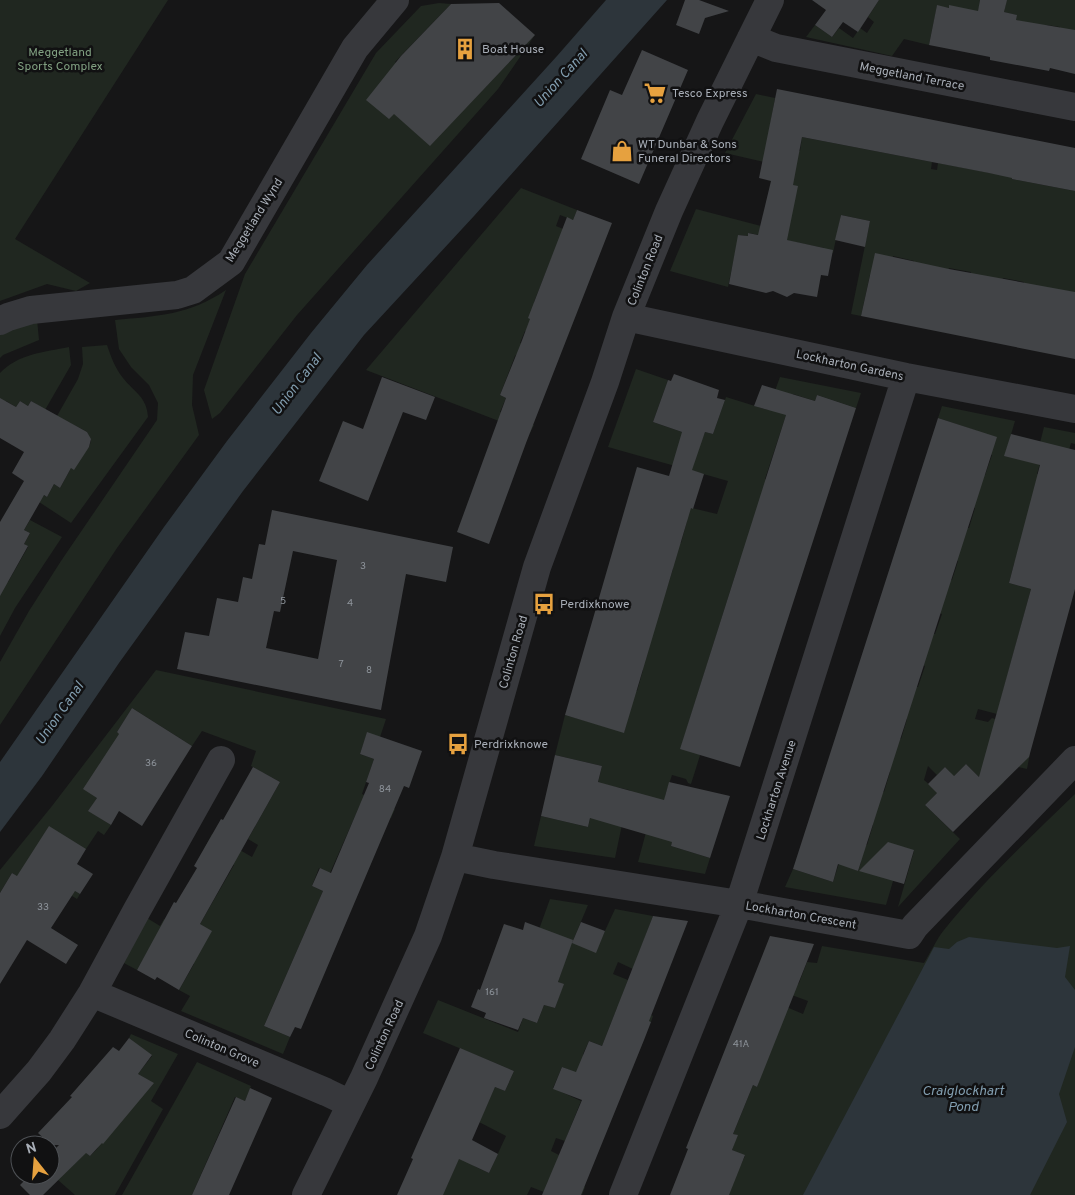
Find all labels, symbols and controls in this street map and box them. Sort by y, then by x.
building icon: Boat House [452,36,478,62]
place label: Boat House [482,42,544,58]
park label: Meggetland Sports Complex [17,45,103,75]
water label: Union Canal [530,45,593,112]
street label: Meggetland Terrace [858,59,966,95]
supermarket icon: Tesco Express [642,80,668,106]
place label: Tesco Express [672,86,748,102]
place label: WT Dunbar & Sons Funeral Directors [638,137,737,167]
shop icon: WT Dunbar & Sons Funeral Directors [609,138,635,164]
street label: Meggetland Wynd [223,175,287,266]
street label: Colinton Road [624,232,668,308]
street label: Lockharton Gardens [795,347,905,385]
water label: Union Canal [269,350,327,419]
house number: 3 [360,560,366,573]
bus stop icon: Perdixknowe [531,591,557,617]
house number: 5 [280,595,286,608]
house number: 4 [347,597,353,610]
place label: Perdixknowe [560,597,629,613]
street label: Colinton Road [496,614,532,691]
house number: 7 [338,658,344,671]
house number: 8 [366,664,372,677]
water label: Union Canal [32,678,89,749]
bus stop icon: Perdrixknowe [445,731,471,757]
place label: Perdrixknowe [474,737,548,753]
street label: Lockharton Avenue [753,738,801,842]
house number: 36 [145,757,157,770]
house number: 84 [379,783,391,796]
street label: Lockharton Crescent [744,898,858,934]
house number: 33 [37,901,49,914]
house number: 161 [485,986,499,999]
street label: Colinton Road [362,998,408,1073]
street label: Colinton Grove [182,1026,261,1072]
house number: 41A [733,1038,749,1051]
water label: Craiglockhart Pond [922,1083,1005,1116]
north arrow [10,1135,60,1185]
text: N [24,1139,39,1159]

